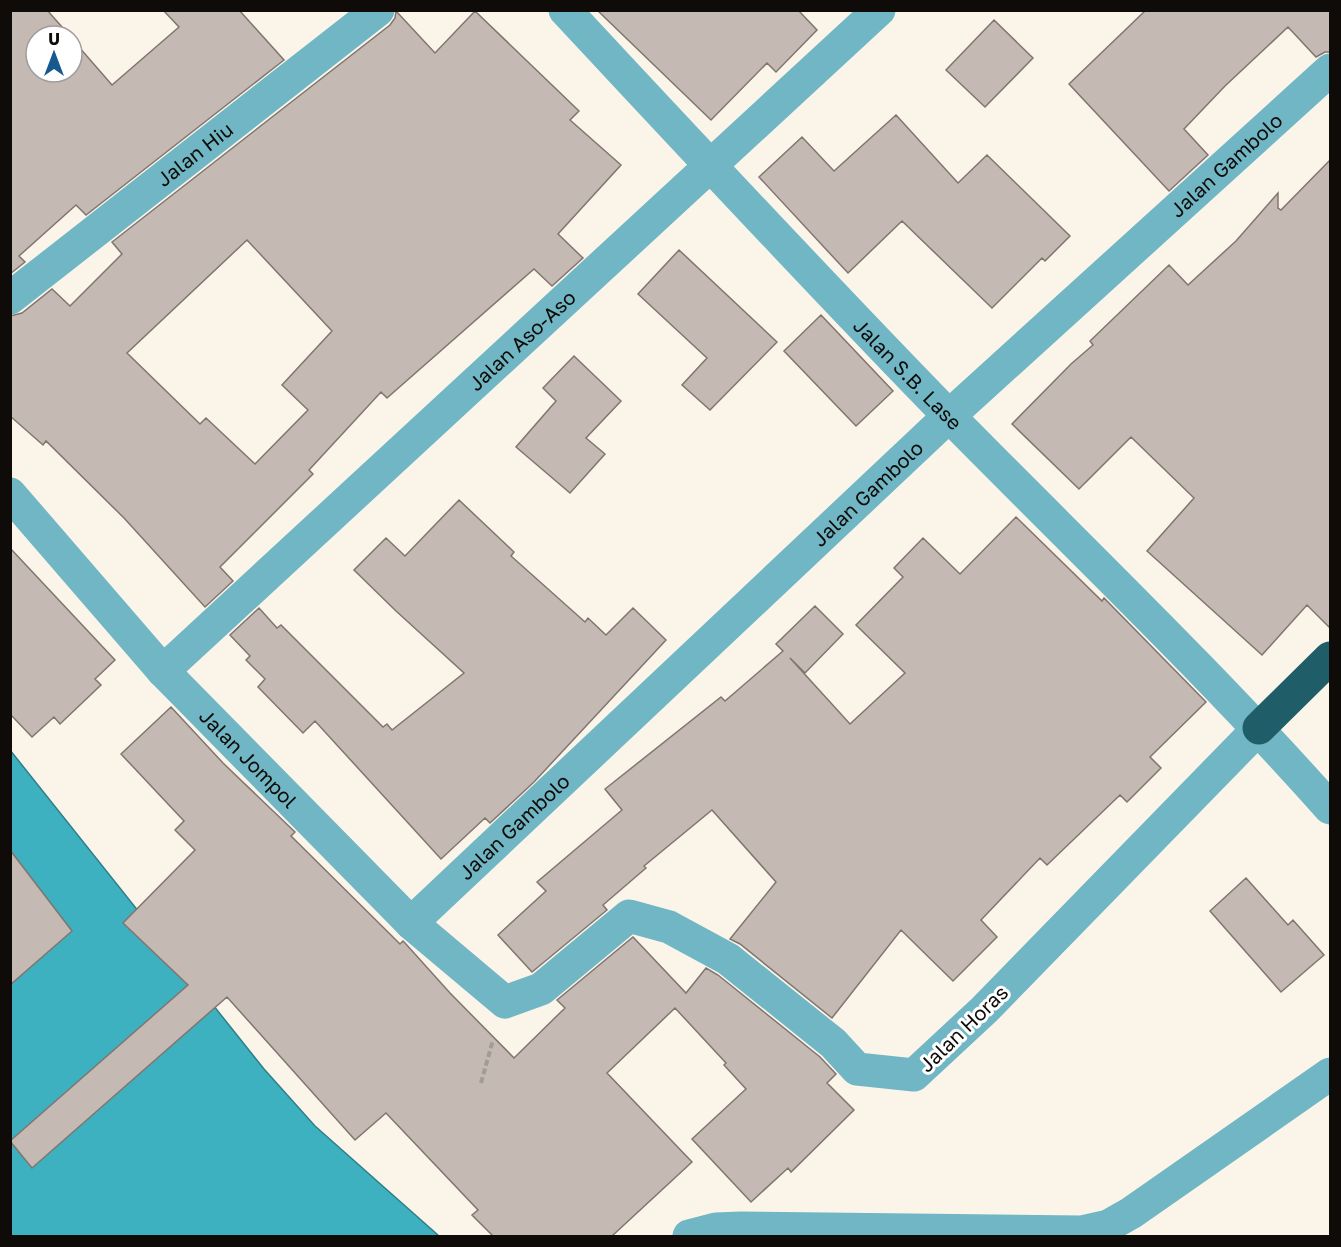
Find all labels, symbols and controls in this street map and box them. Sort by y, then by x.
north arrow [24,24,84,84]
text: U [48,29,60,49]
street label: Jalan Gambolo [1165,108,1287,222]
street label: Jalan Hiu [151,117,237,191]
street label: Jalan Aso-Aso [463,285,580,395]
street label: Jalan S.B. Lase [849,313,967,434]
street label: Jalan Gambolo [807,435,928,551]
street label: Jalan Jompol [195,704,302,812]
street label: Jalan Gambolo [453,768,574,884]
street label: Jalan Horas [914,980,1012,1076]

